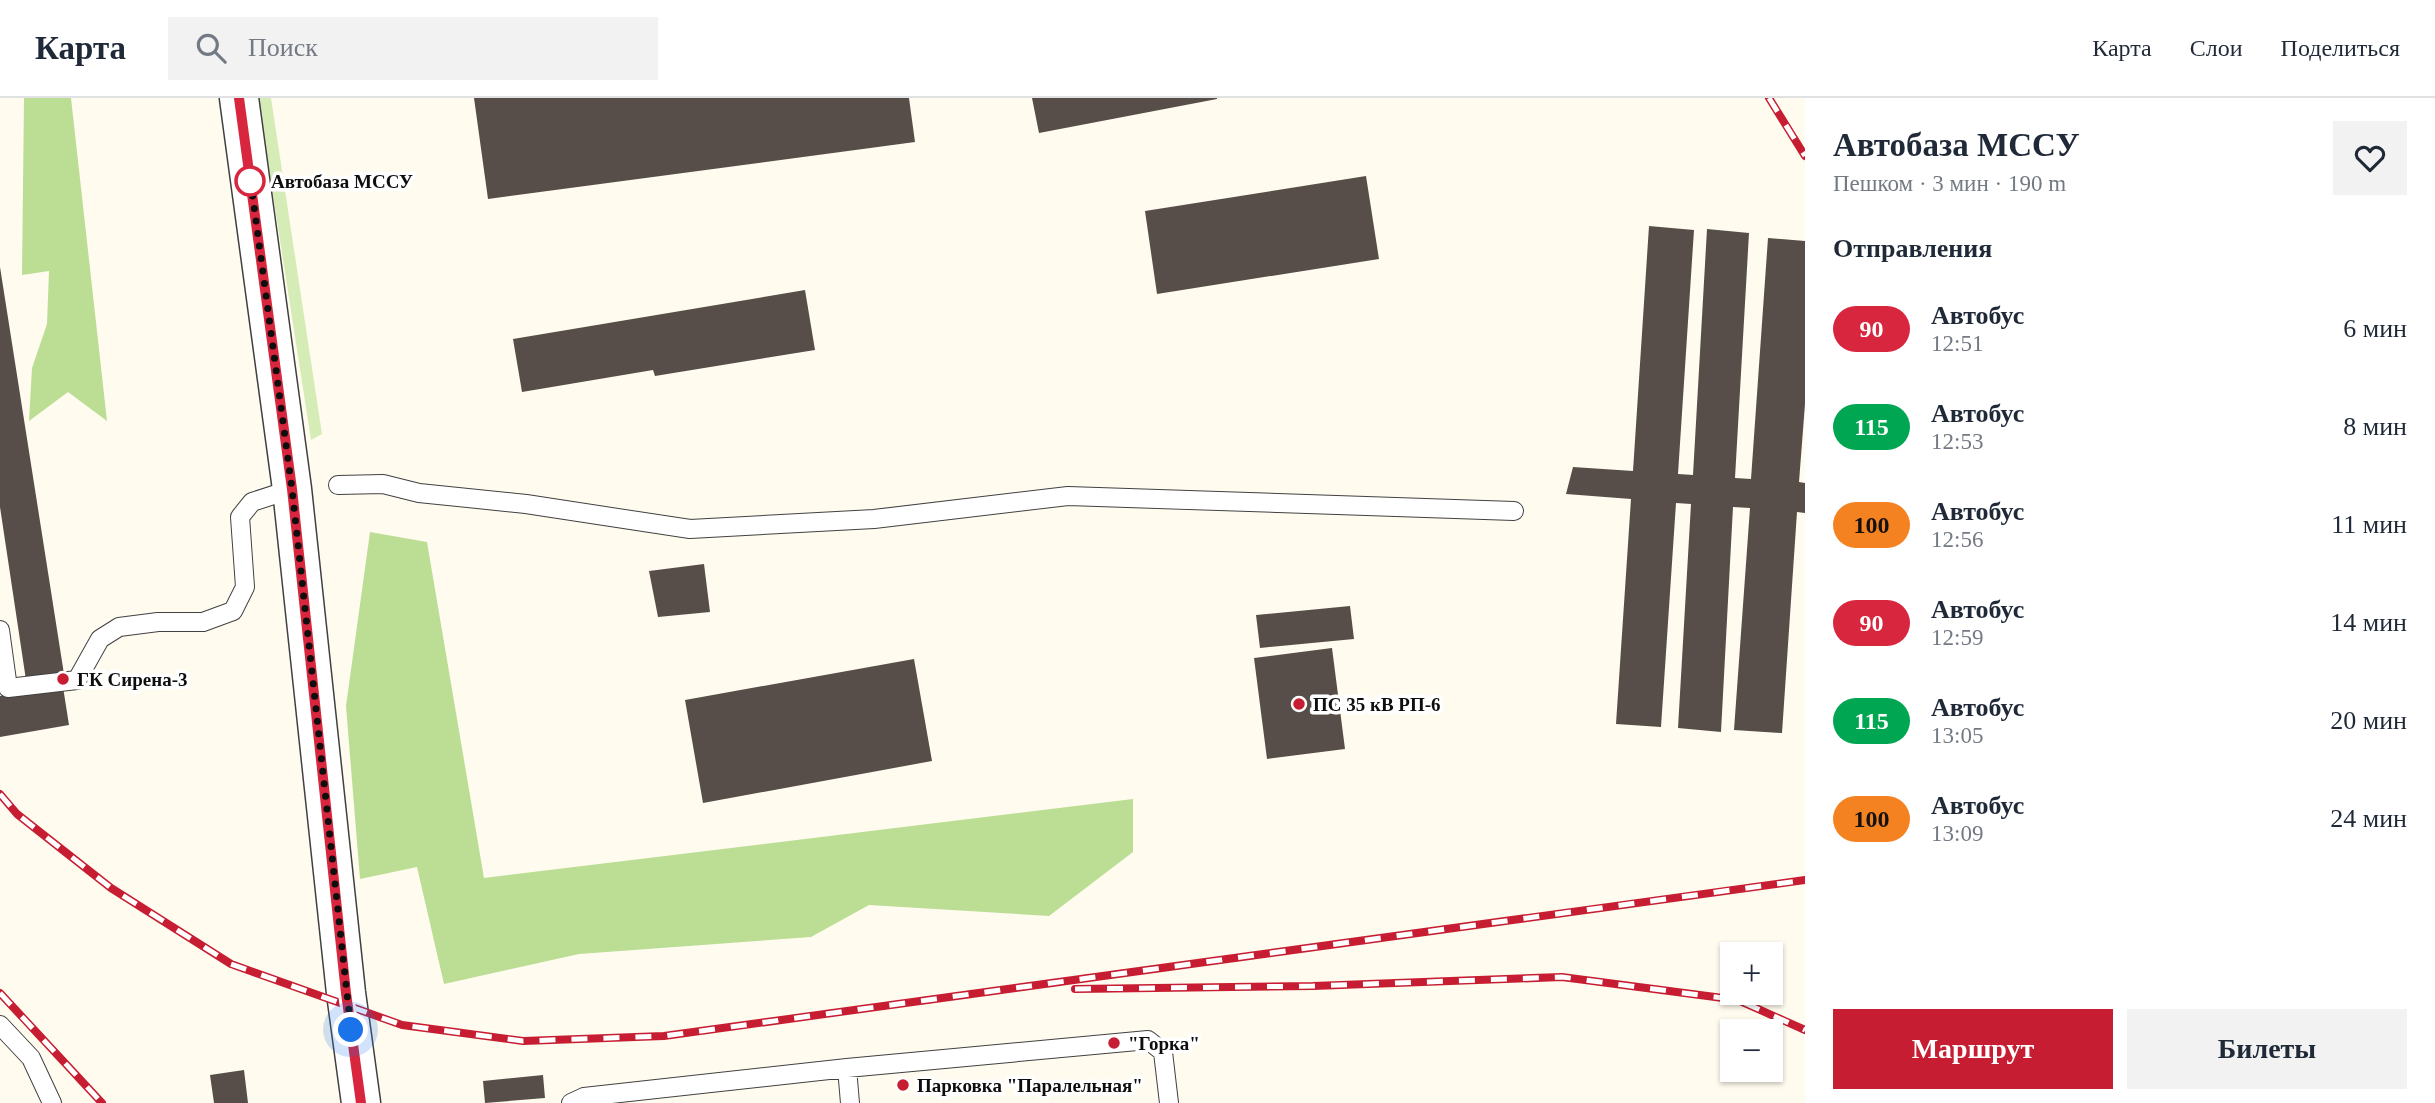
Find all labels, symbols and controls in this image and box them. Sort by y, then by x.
search box [168,17,658,80]
icon: search [192,29,230,67]
text: Карта [35,30,126,66]
text: Поиск [248,33,318,62]
text: Карта [2092,35,2152,61]
text: Слои [2190,35,2243,61]
text: Поделиться [2281,35,2400,61]
button: heart [2333,121,2407,195]
text: Автобаза МССУ [1833,127,2080,163]
marker: Автобаза МССУ [235,166,265,196]
place label: Автобаза МССУ [271,171,413,192]
text: Пешком · 3 мин · 190 m [1833,171,2066,196]
text: Отправления [1833,234,1992,263]
text: Автобус [1931,301,2024,330]
text: 6 мин [2343,314,2407,343]
text: 90 [1860,316,1884,342]
text: 12:51 [1931,331,1983,356]
text: Автобус [1931,399,2024,428]
text: 8 мин [2343,412,2407,441]
text: 115 [1854,414,1889,440]
text: 12:53 [1931,429,1983,454]
text: Автобус [1931,497,2024,526]
text: 11 мин [2331,510,2407,539]
text: 100 [1854,512,1890,538]
text: 12:56 [1931,527,1983,552]
text: Автобус [1931,595,2024,624]
text: 14 мин [2330,608,2407,637]
text: 90 [1860,610,1884,636]
text: 12:59 [1931,625,1983,650]
place label: ГК Сирена-3 [77,669,188,690]
marker: ГК Сирена-3 [55,671,71,687]
text: Автобус [1931,693,2024,722]
place label: ПС 35 кВ РП-6 [1313,694,1441,715]
marker: ПС 35 кВ РП-6 [1291,696,1307,712]
text: 20 мин [2330,706,2407,735]
text: 115 [1854,708,1889,734]
text: 13:05 [1931,723,1983,748]
text: Автобус [1931,791,2024,820]
text: 24 мин [2330,804,2407,833]
text: 100 [1854,806,1890,832]
text: 13:09 [1931,821,1983,846]
map controls [1720,942,1783,1082]
button: + [1720,942,1783,1005]
button: Маршрут [1833,1009,2113,1089]
button: Билеты [2127,1009,2407,1089]
your location [333,1012,368,1047]
button: − [1720,1019,1783,1082]
place label: "Горка" [1128,1033,1200,1054]
marker: "Горка" [1106,1035,1122,1051]
place label: Парковка "Паралельная" [917,1075,1143,1096]
marker: Парковка "Паралельная" [895,1077,911,1093]

